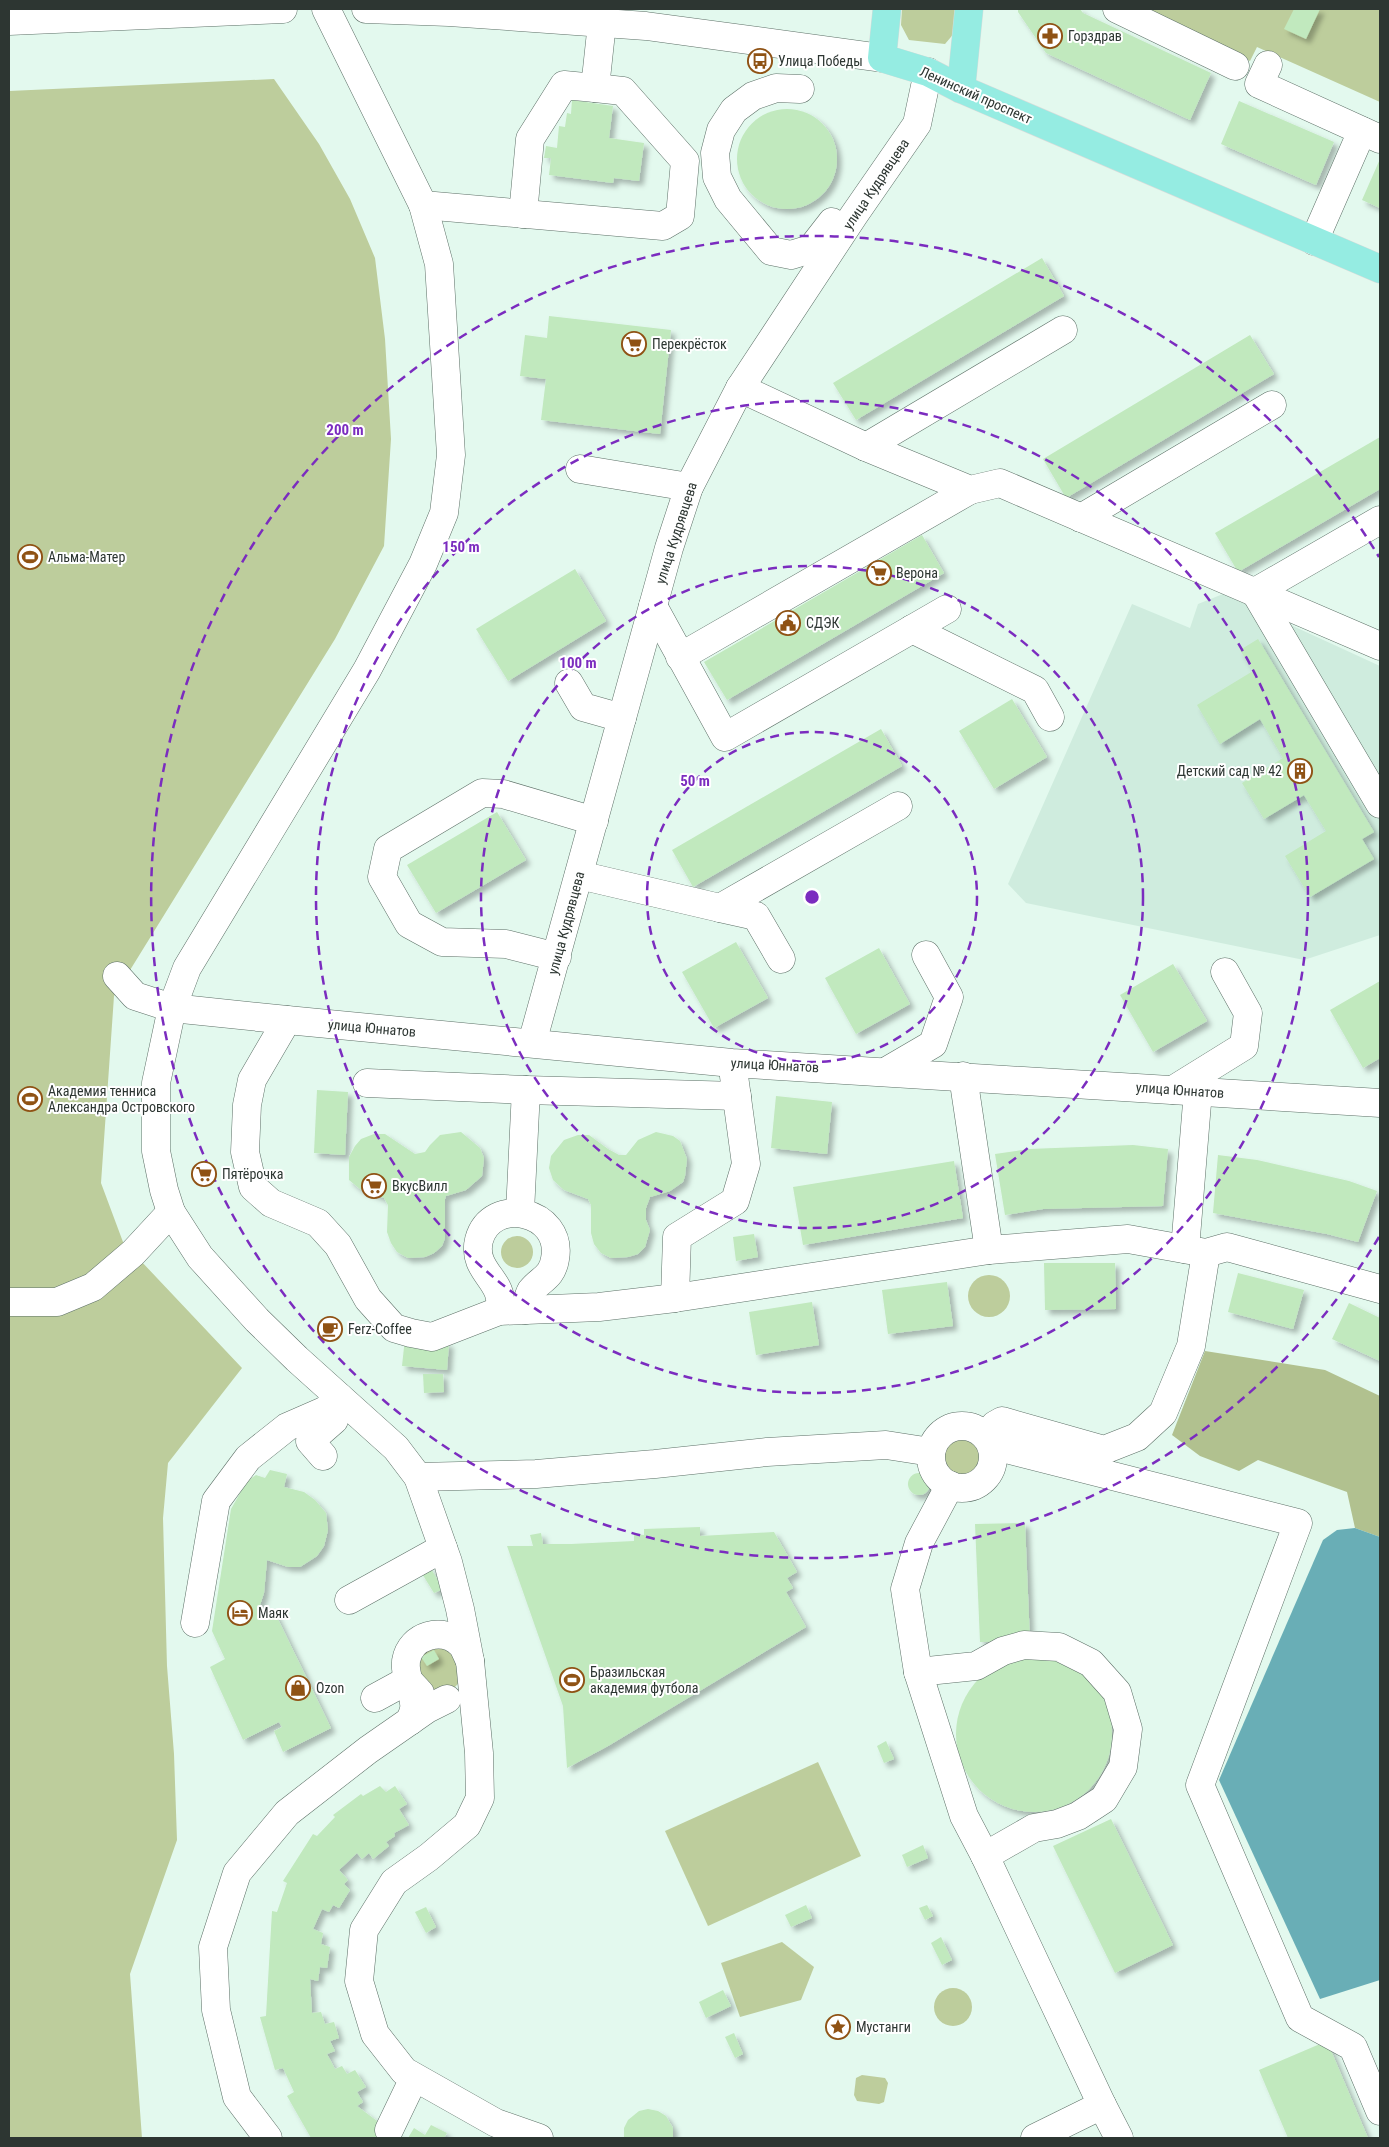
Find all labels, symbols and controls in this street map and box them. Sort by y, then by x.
pharmacy icon: Горздрав [1037,23,1063,49]
place label: Горздрав [1068,28,1122,44]
bus stop icon: Улица Победы [747,48,773,74]
place label: Улица Победы [778,53,863,69]
street label: Ленинский проспект [917,63,1035,127]
street label: улица Кудрявцева [840,136,912,232]
supermarket icon: Перекрёсток [621,331,647,357]
place label: Перекрёсток [652,336,727,352]
text: 200 m [326,421,364,439]
street label: улица Кудрявцева [652,480,700,586]
text: 150 m [442,538,480,556]
sports icon: Альма-Матер [17,544,43,570]
place label: Альма-Матер [48,549,125,565]
supermarket icon: Верона [866,560,892,586]
place label: Верона [896,565,938,581]
public building icon: СДЭК [775,610,801,636]
place label: СДЭК [806,615,839,631]
text: 100 m [559,654,597,672]
building icon: Детский сад № 42 [1287,758,1313,784]
place label: Детский сад № 42 [1177,763,1282,779]
text: 50 m [680,772,710,790]
street label: улица Кудрявцева [545,870,587,976]
centre of rings [803,888,821,906]
street label: улица Юннатов [327,1016,417,1040]
street label: улица Юннатов [730,1055,820,1075]
street label: улица Юннатов [1135,1079,1225,1101]
place label: Академия тенниса Александра Островского [48,1083,195,1115]
sports icon: Академия тенниса Александра Островского [17,1086,43,1112]
supermarket icon: Пятёрочка [191,1161,217,1187]
place label: Пятёрочка [222,1166,284,1182]
supermarket icon: ВкусВилл [361,1173,387,1199]
place label: ВкусВилл [392,1178,448,1194]
cafe icon: Ferz-Coffee [317,1316,343,1342]
place label: Ferz-Coffee [348,1321,412,1337]
hotel icon: Маяк [227,1600,253,1626]
place label: Маяк [258,1605,289,1621]
place label: Бразильская академия футбола [590,1664,698,1696]
sports icon: Бразильская академия футбола [559,1667,585,1693]
shop icon: Ozon [285,1675,311,1701]
place label: Ozon [316,1680,344,1696]
place icon: Мустанги [825,2014,851,2040]
place label: Мустанги [856,2019,911,2035]

